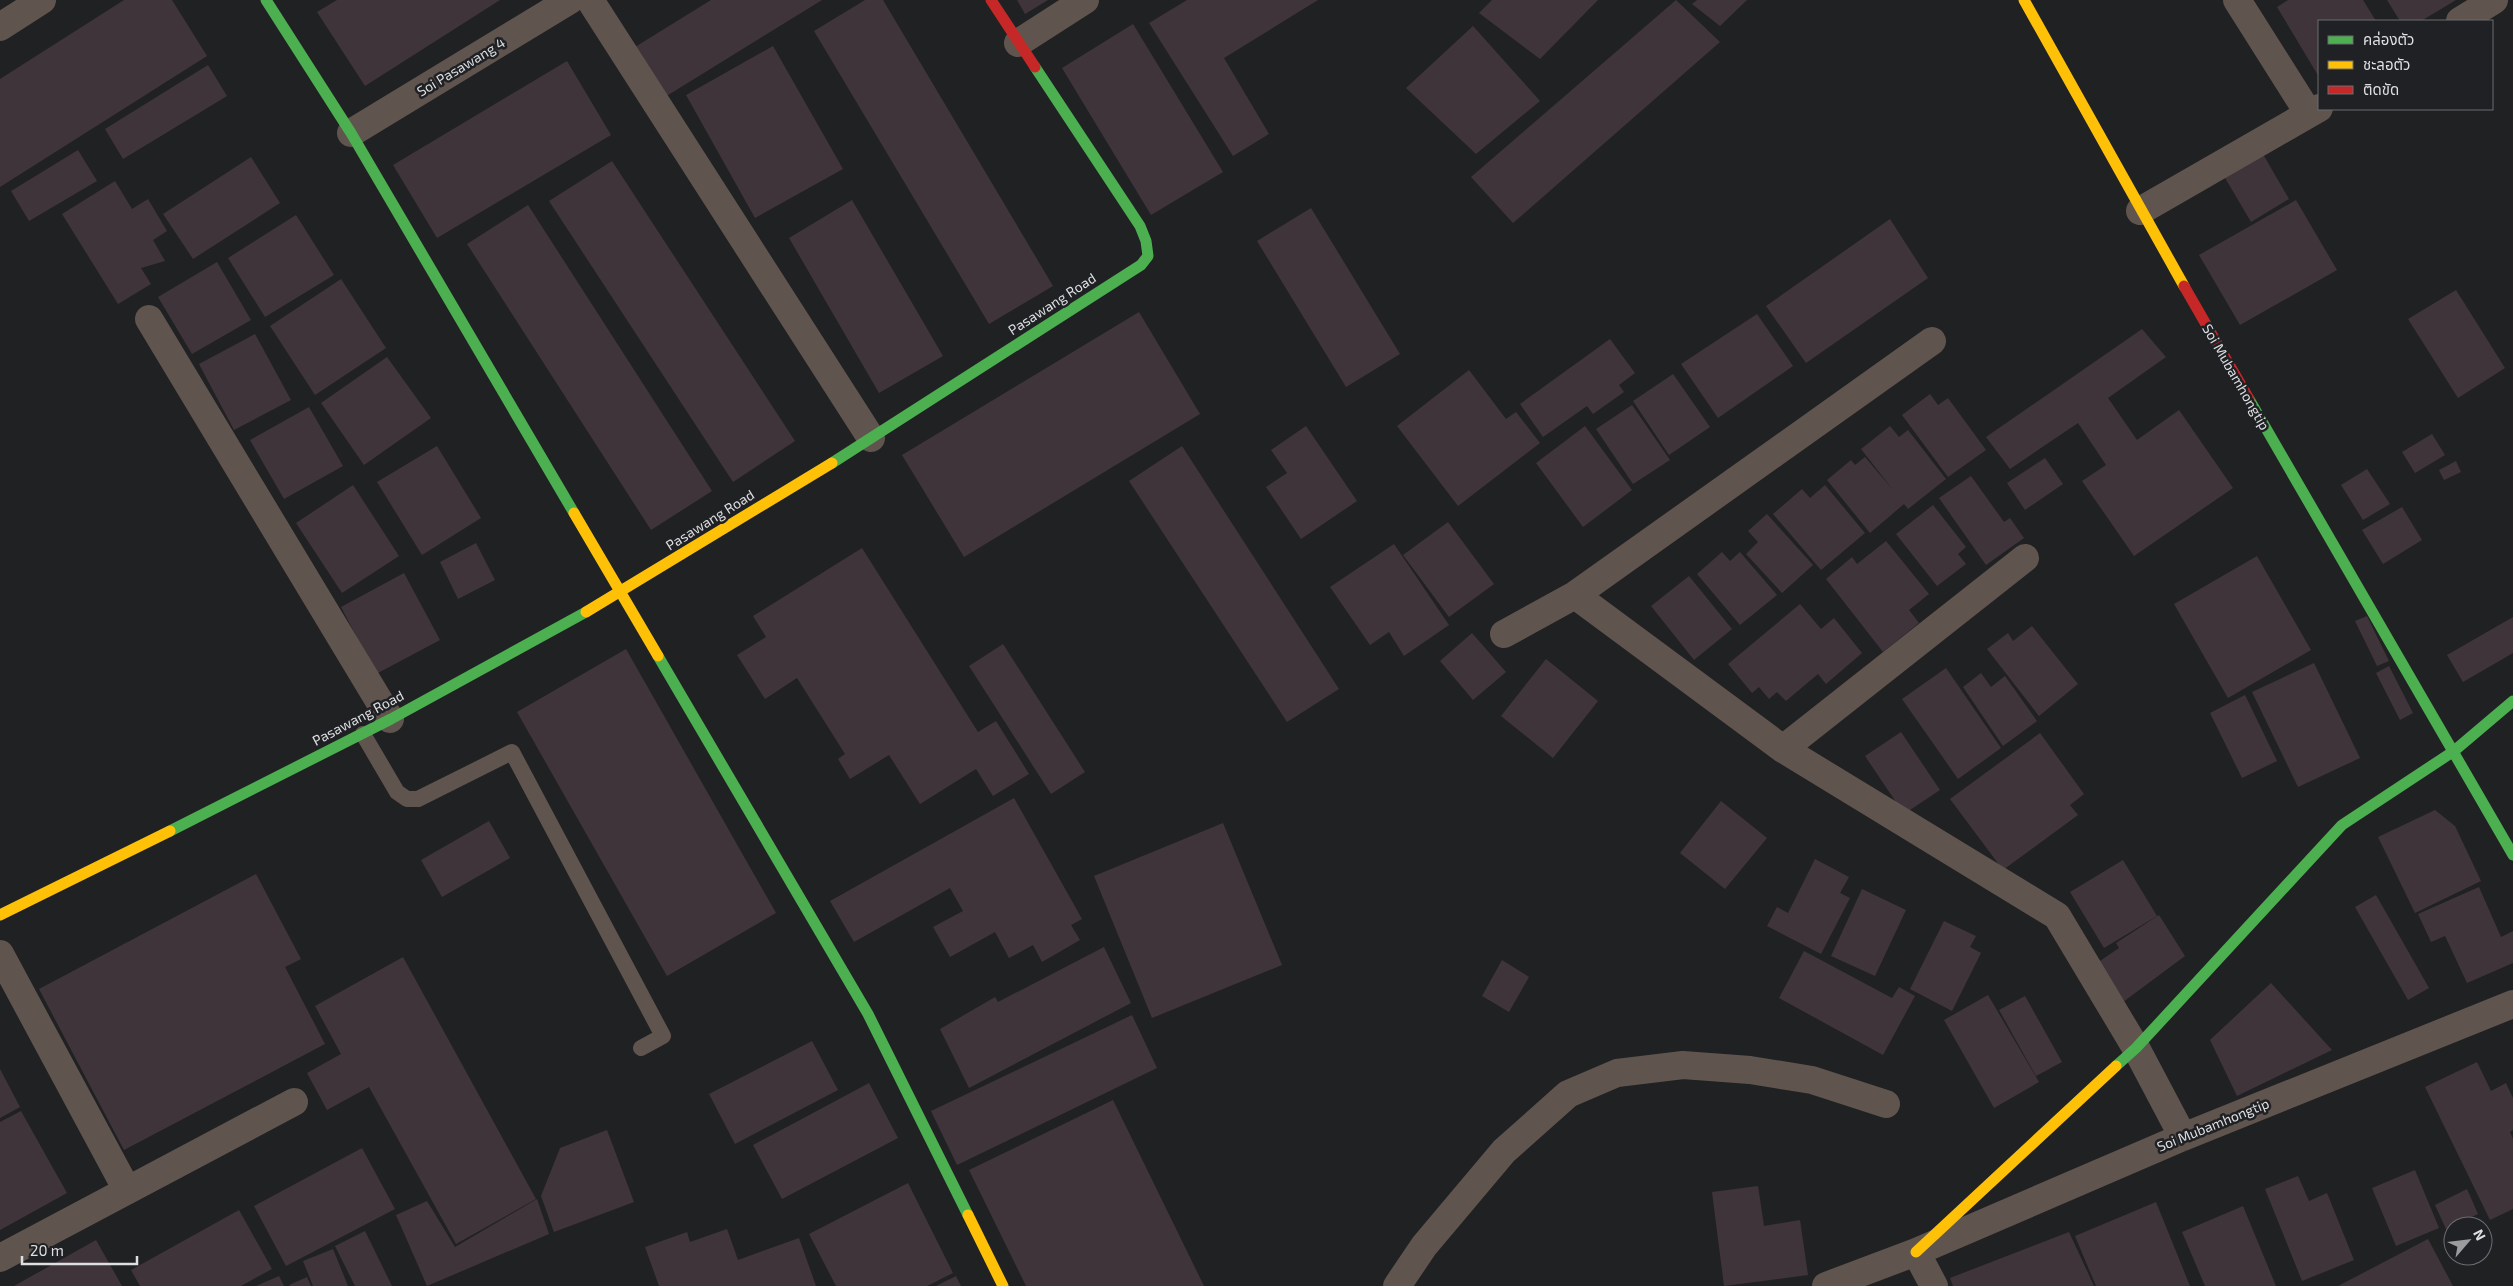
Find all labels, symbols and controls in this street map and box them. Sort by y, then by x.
legend [2318,20,2493,110]
text: คล่องตัว [2363,30,2414,48]
street label: Soi Pasawang 4 [414,34,508,100]
text: ชะลอตัว [2363,55,2410,73]
text: ติดขัด [2363,80,2399,98]
street label: Pasawang Road [1005,269,1099,338]
street label: Soi Mubamhongtip [2199,321,2274,433]
street label: Pasawang Road [662,486,757,554]
street label: Pasawang Road [309,686,406,749]
street label: Soi Mubamhongtip [2154,1094,2271,1155]
north arrow [2443,1216,2493,1266]
text: N [2470,1226,2490,1243]
scale bar [22,1234,138,1266]
text: 20 m [30,1241,64,1259]

